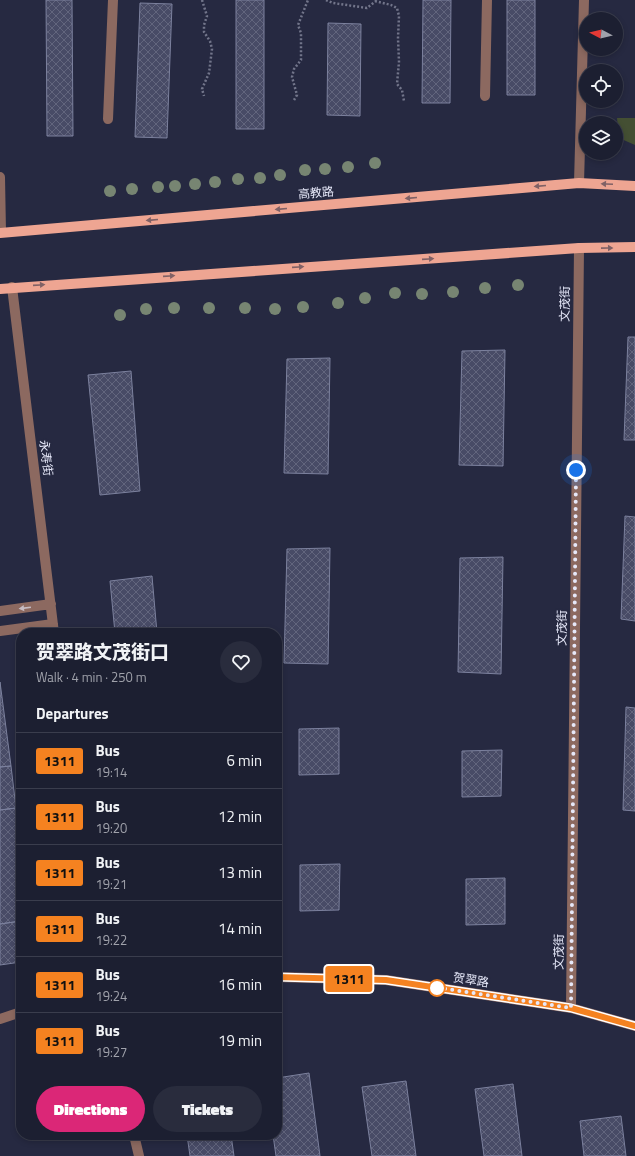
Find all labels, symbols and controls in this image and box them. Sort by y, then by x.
north arrow [579,12,623,56]
map controls [579,12,623,160]
button: locate [579,64,623,108]
button: layers [579,116,623,160]
street label: 高教路 [297,181,335,204]
one-way arrow [601,181,613,188]
one-way arrow [534,183,546,190]
one-way arrow [405,194,417,201]
one-way arrow [275,206,287,212]
one-way arrow [146,217,158,223]
one-way arrow [601,245,614,251]
one-way arrow [422,255,434,262]
one-way arrow [292,264,304,271]
one-way arrow [163,273,175,280]
one-way arrow [33,282,45,289]
street label: 文茂街 [555,286,574,322]
street label: 永寿街 [35,439,58,477]
your location [566,460,586,480]
one-way arrow [19,605,31,611]
street label: 文茂街 [552,610,571,646]
text: 贺翠路文茂街口 [36,637,169,666]
button: heart [220,641,262,683]
text: Walk · 4 min · 250 m [36,667,147,687]
text: Departures [36,702,109,725]
text: Bus [95,739,120,762]
text: 6 min [226,749,262,772]
text: 1311 [44,750,75,771]
text: 19:14 [95,762,127,782]
text: Bus [95,795,120,818]
text: 12 min [218,805,262,828]
text: 1311 [44,806,75,827]
text: 19:20 [95,818,127,838]
text: Bus [95,851,120,874]
text: 13 min [218,861,262,884]
text: 1311 [44,862,75,883]
text: 19:21 [95,874,127,894]
text: Bus [95,907,120,930]
text: 14 min [218,917,262,940]
text: 1311 [44,918,75,939]
text: 19:22 [95,930,127,950]
street label: 文茂街 [549,934,568,970]
text: Bus [95,963,120,986]
line badge: 1311 [321,966,377,992]
street label: 贺翠路 [452,967,490,992]
text: 1311 [333,968,365,989]
text: 16 min [218,973,262,996]
text: 1311 [44,974,75,995]
unlabelled marker [428,979,446,997]
text: 19:24 [95,986,127,1006]
text: Bus [95,1019,120,1042]
text: 19 min [218,1029,262,1052]
text: 1311 [44,1030,75,1051]
text: 19:27 [95,1042,127,1062]
button: Directions [36,1086,145,1132]
button: Tickets [153,1086,262,1132]

